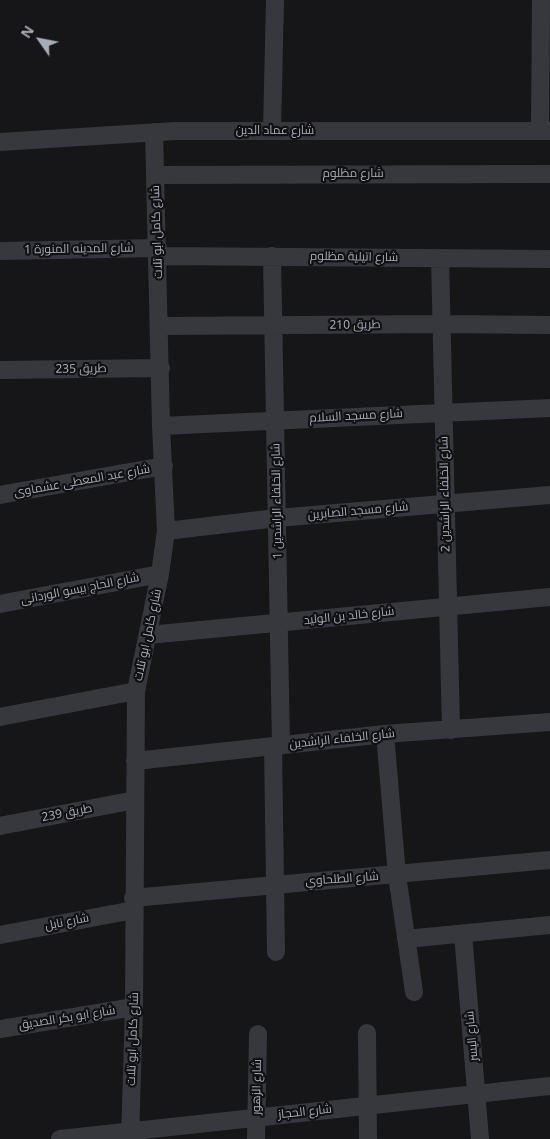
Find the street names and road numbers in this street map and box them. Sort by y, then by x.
street label: شارع عماد الدين [236,124,314,138]
street label: شارع مظلوم [322,167,384,181]
street label: شارع كامل ابو تلات [148,185,166,279]
street label: شارع المدينه المنورة 1 [24,241,134,257]
street label: شارع اتيلية مظلوم [310,249,398,265]
street label: طريق 210 [329,317,381,333]
street label: طريق 235 [55,361,107,377]
street label: شارع مسجد السلام [309,406,403,426]
street label: شارع الخلفاء الراشدين 2 [437,436,453,552]
street label: شارع الخلفاء الراشدين 1 [269,443,285,559]
street label: شارع عبد المعطى عشماوى [13,462,151,500]
street label: شارع مسجد الصابرين [307,499,409,523]
street label: شارع الحاج بيسو الوردانى [20,570,140,608]
street label: شارع كامل ابو تلات [131,588,165,682]
street label: شارع خالد بن الوليد [303,604,395,628]
street label: شارع الخلفاء الراشدين [289,726,395,752]
street label: طريق 239 [41,801,93,825]
street label: شارع الطلحاوي [305,869,379,889]
street label: شارع نايل [44,911,90,933]
street label: شارع كامل ابو تلات [124,992,142,1086]
street label: شارع ابو بكر الصديق [18,1003,116,1033]
street label: شارع اليسر [463,1010,481,1062]
street label: شارع الزهور [249,1059,265,1115]
street label: شارع الحجاز [277,1102,333,1122]

